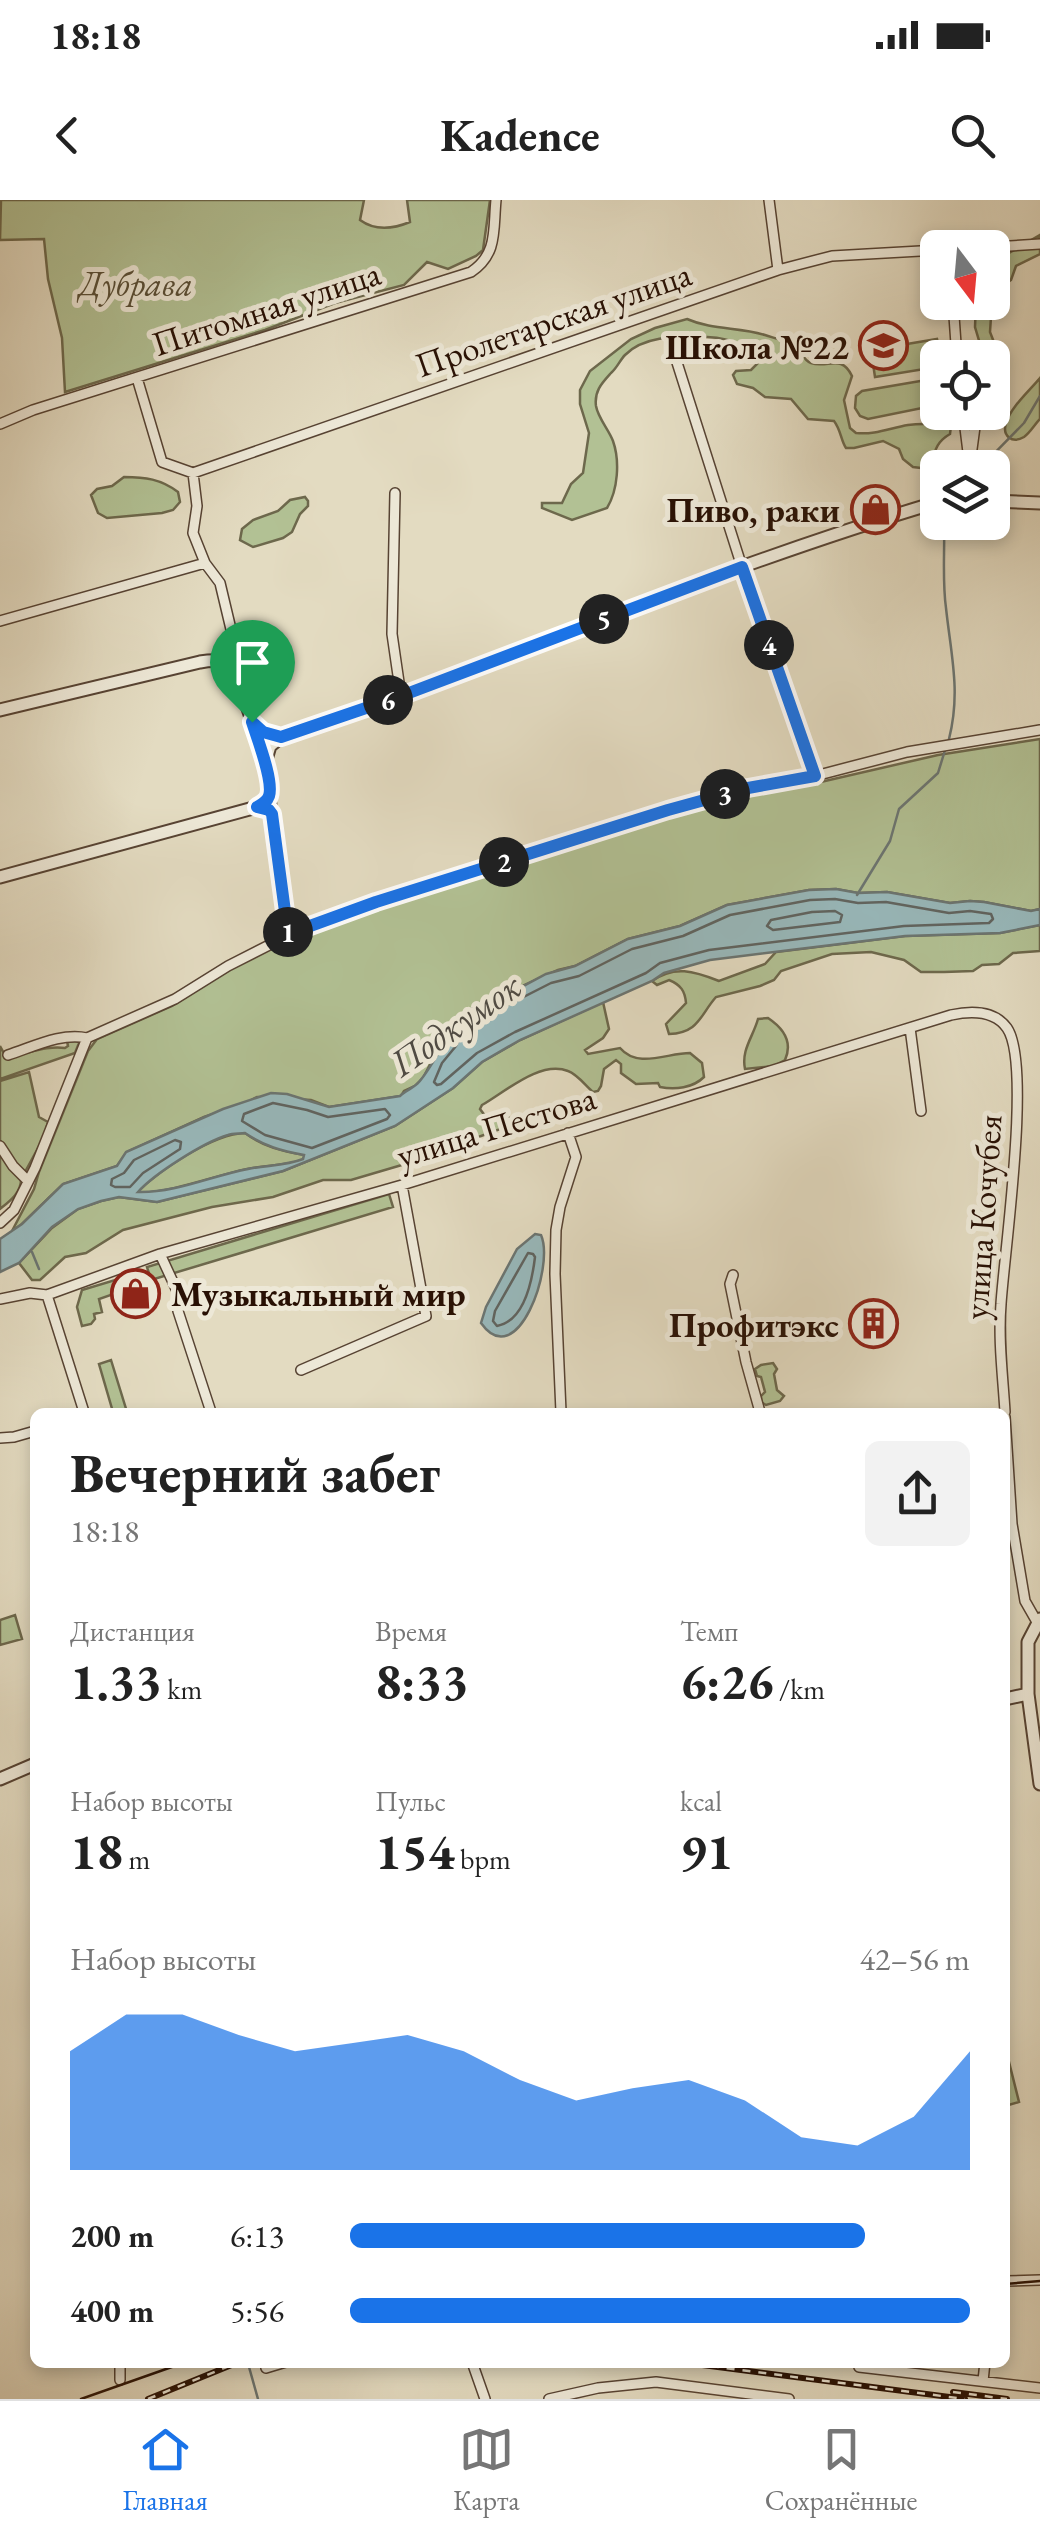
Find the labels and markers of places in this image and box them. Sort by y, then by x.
school or university icon: Школа №22 [858,320,910,372]
place label: Школа №22 [665,324,849,369]
shop icon: Пиво, раки [849,483,901,535]
place label: Пиво, раки [666,487,840,532]
pin: 5 [579,594,629,644]
pin [210,620,295,723]
pin: 4 [744,620,794,670]
pin: 6 [363,675,413,725]
pin: 3 [700,769,750,819]
pin: 2 [479,837,529,887]
pin: 1 [263,907,313,957]
shop icon: Музыкальный мир [110,1267,162,1319]
place label: Музыкальный мир [171,1271,465,1316]
building icon: Профитэкс [848,1298,900,1350]
place label: Профитэкс [669,1302,839,1347]

